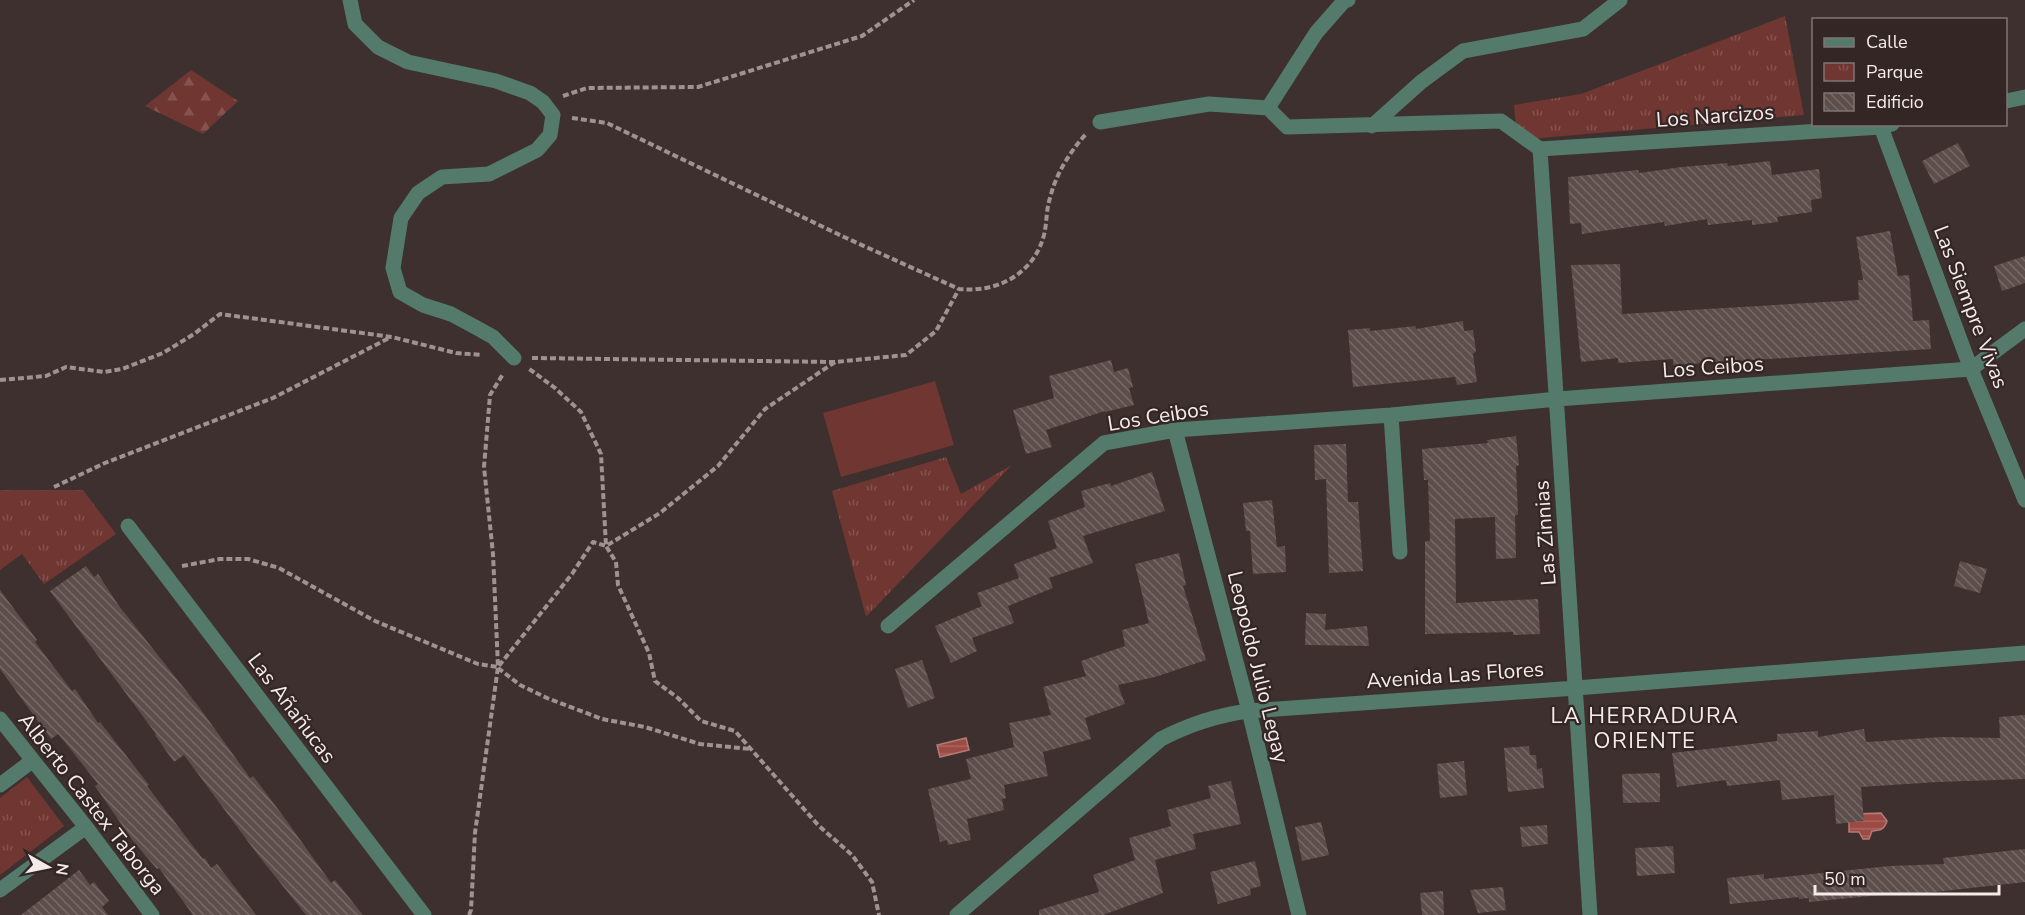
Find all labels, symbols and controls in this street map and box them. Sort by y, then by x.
legend [1812,18,2007,126]
text: Calle [1866,30,1908,54]
text: Parque [1866,60,1923,84]
text: Edificio [1866,90,1924,114]
street label: Los Narcizos [1655,98,1775,134]
street label: Las Siempre Vivas [1927,222,2015,392]
street label: Los Ceibos [1661,349,1765,385]
street label: Los Ceibos [1105,394,1211,438]
street label: Las Zinnias [1527,480,1563,586]
street label: Leopoldo Julio Legay [1221,568,1295,766]
street label: Las Añañucas [241,647,343,769]
street label: Avenida Las Flores [1365,655,1545,695]
district label: LA HERRADURA ORIENTE [1551,701,1739,756]
street label: Alberto Castex Taborga [12,707,172,901]
north arrow [18,837,78,897]
scale bar [1815,858,2000,896]
text: N [50,862,74,877]
text: 50 m [1824,867,1866,891]

